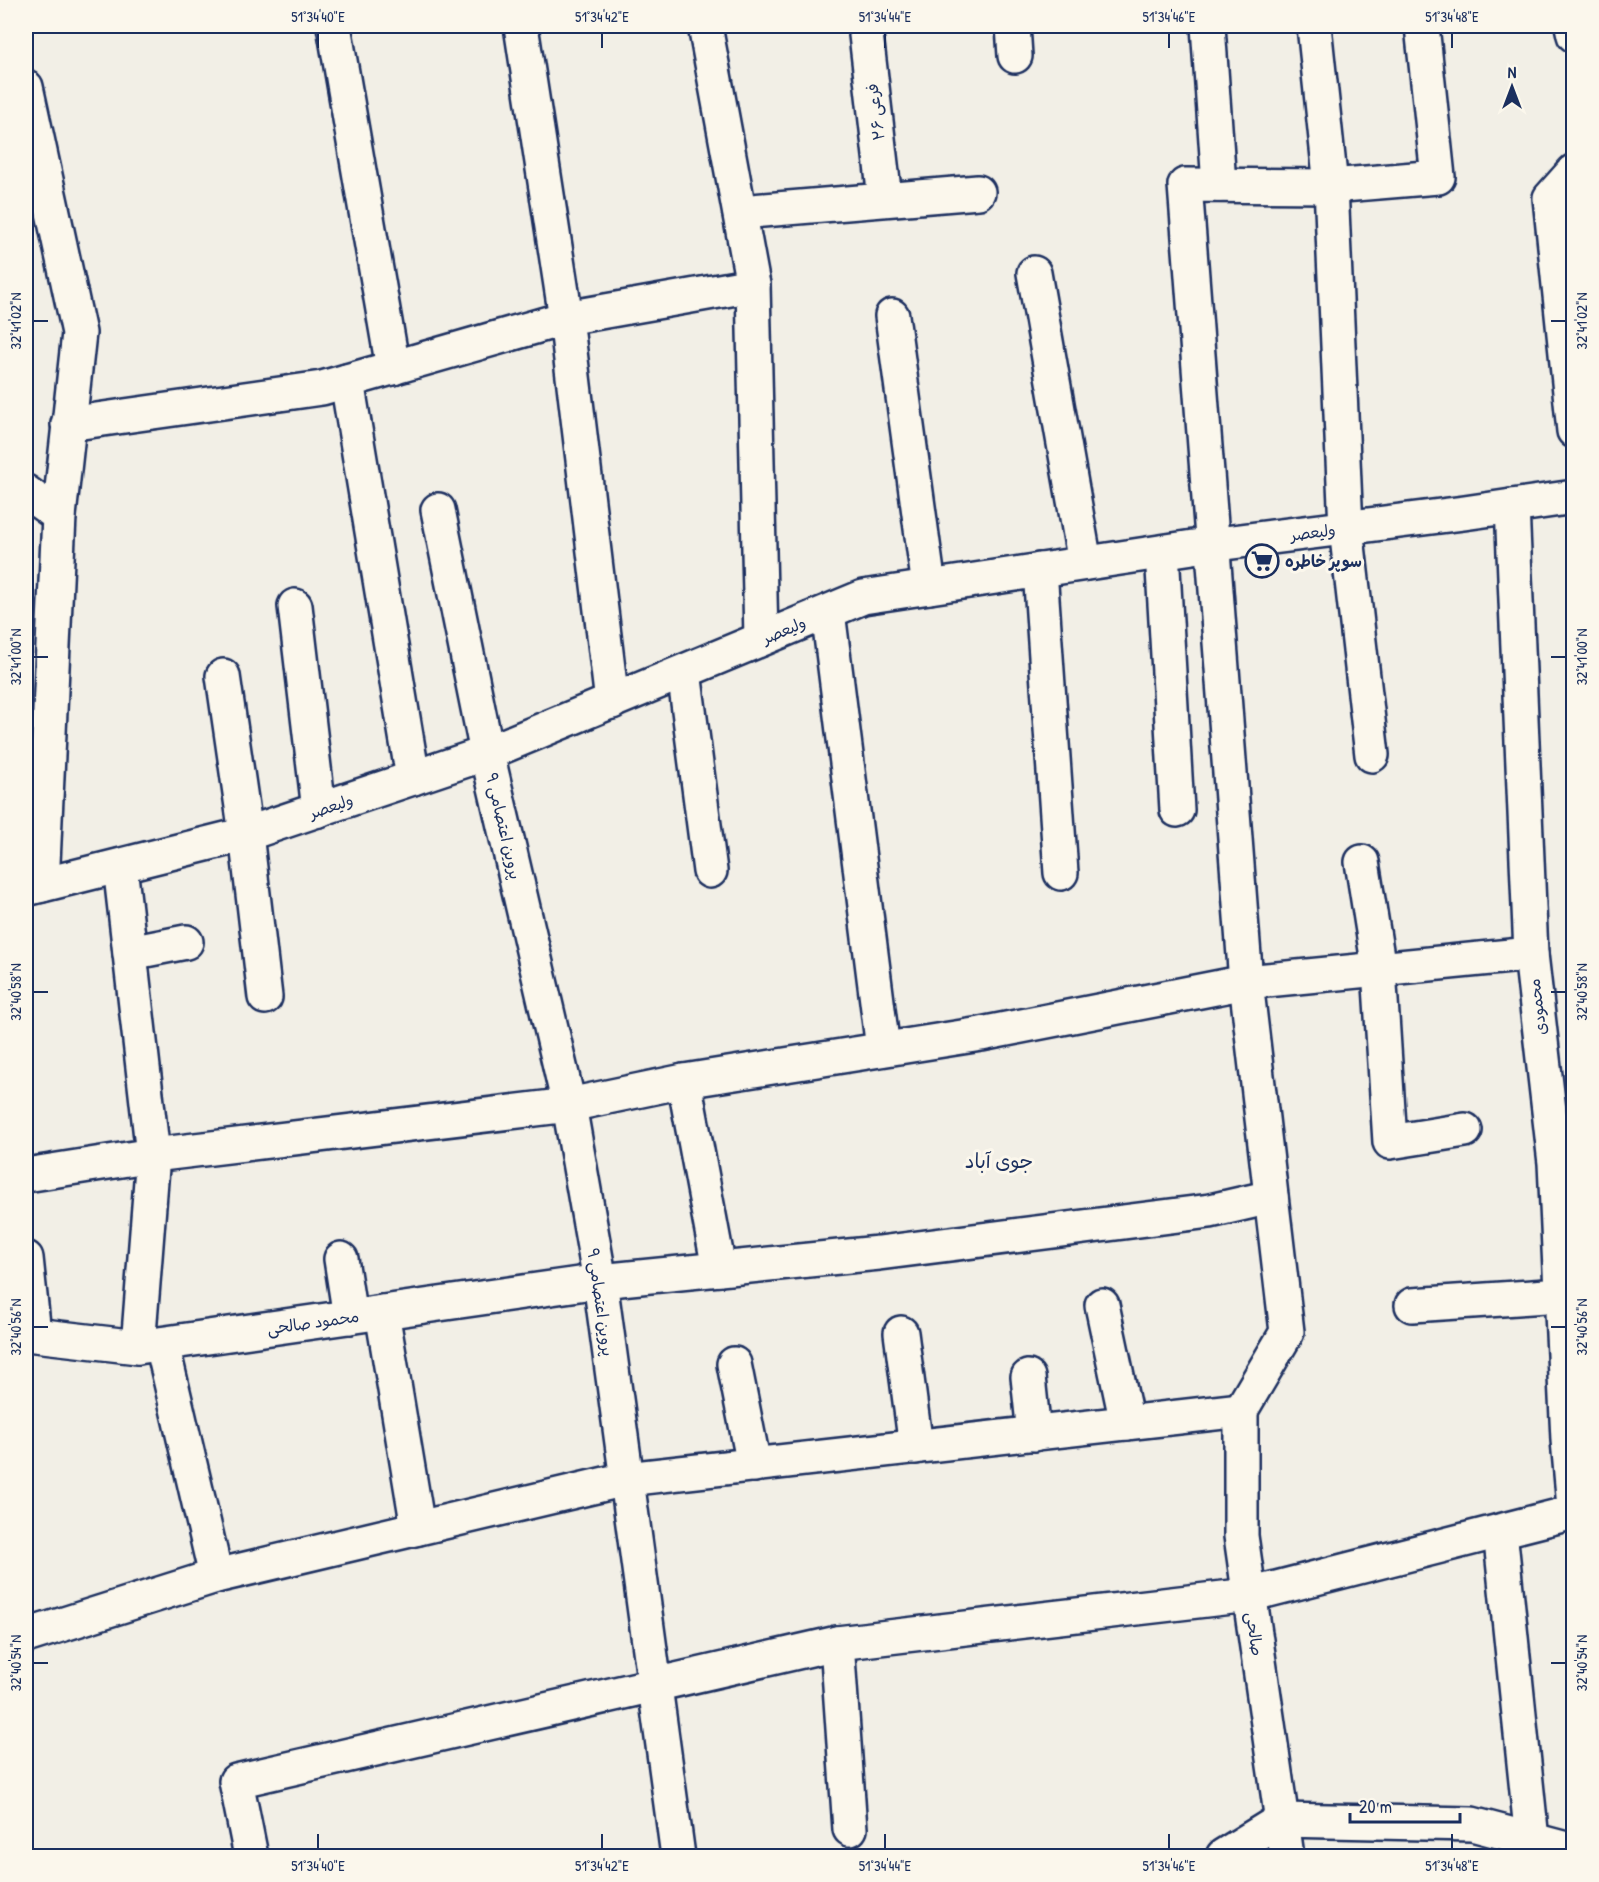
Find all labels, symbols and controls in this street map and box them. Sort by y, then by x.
text: 51°34'40"E [291,6,345,27]
text: 51°34'42"E [575,6,629,27]
text: 51°34'44"E [859,6,912,27]
text: 51°34'46"E [1143,6,1196,27]
text: 51°34'48"E [1425,6,1479,27]
north arrow [1482,57,1542,117]
text: N [1508,61,1517,83]
street label: فرعی ۲۶ [861,82,889,142]
text: 32°41'02"N [5,292,26,350]
text: 32°41'02"N [1571,292,1592,350]
street label: ولیعصر [1287,518,1337,546]
supermarket icon: سوپر خاطره [1244,543,1280,579]
place label: سوپر خاطره [1285,550,1362,572]
street label: ولیعصر [757,611,809,650]
text: 32°41'00"N [5,629,26,685]
text: 32°41'00"N [1571,629,1592,685]
street label: پروین اعتصامی ۹ [481,770,527,882]
street label: ولیعصر [304,788,356,824]
text: 32°40'58"N [5,963,26,1021]
text: 32°40'58"N [1571,963,1592,1021]
street label: محمودی [1523,977,1551,1037]
district label: جوی آباد [965,1147,1033,1174]
street label: پروین اعتصامی ۹ [583,1247,619,1357]
text: 32°40'56"N [5,1299,26,1355]
text: 32°40'56"N [1571,1299,1592,1355]
street label: محمود صالحی [266,1305,360,1339]
street label: صالحی [1241,1611,1269,1657]
text: 32°40'54"N [5,1635,26,1691]
text: 32°40'54"N [1571,1635,1592,1691]
scale bar [1350,1786,1460,1824]
text: 20 m [1359,1794,1392,1819]
text: 51°34'40"E [291,1855,345,1876]
text: 51°34'42"E [575,1855,629,1876]
text: 51°34'44"E [859,1855,912,1876]
text: 51°34'46"E [1143,1855,1196,1876]
text: 51°34'48"E [1425,1855,1479,1876]

